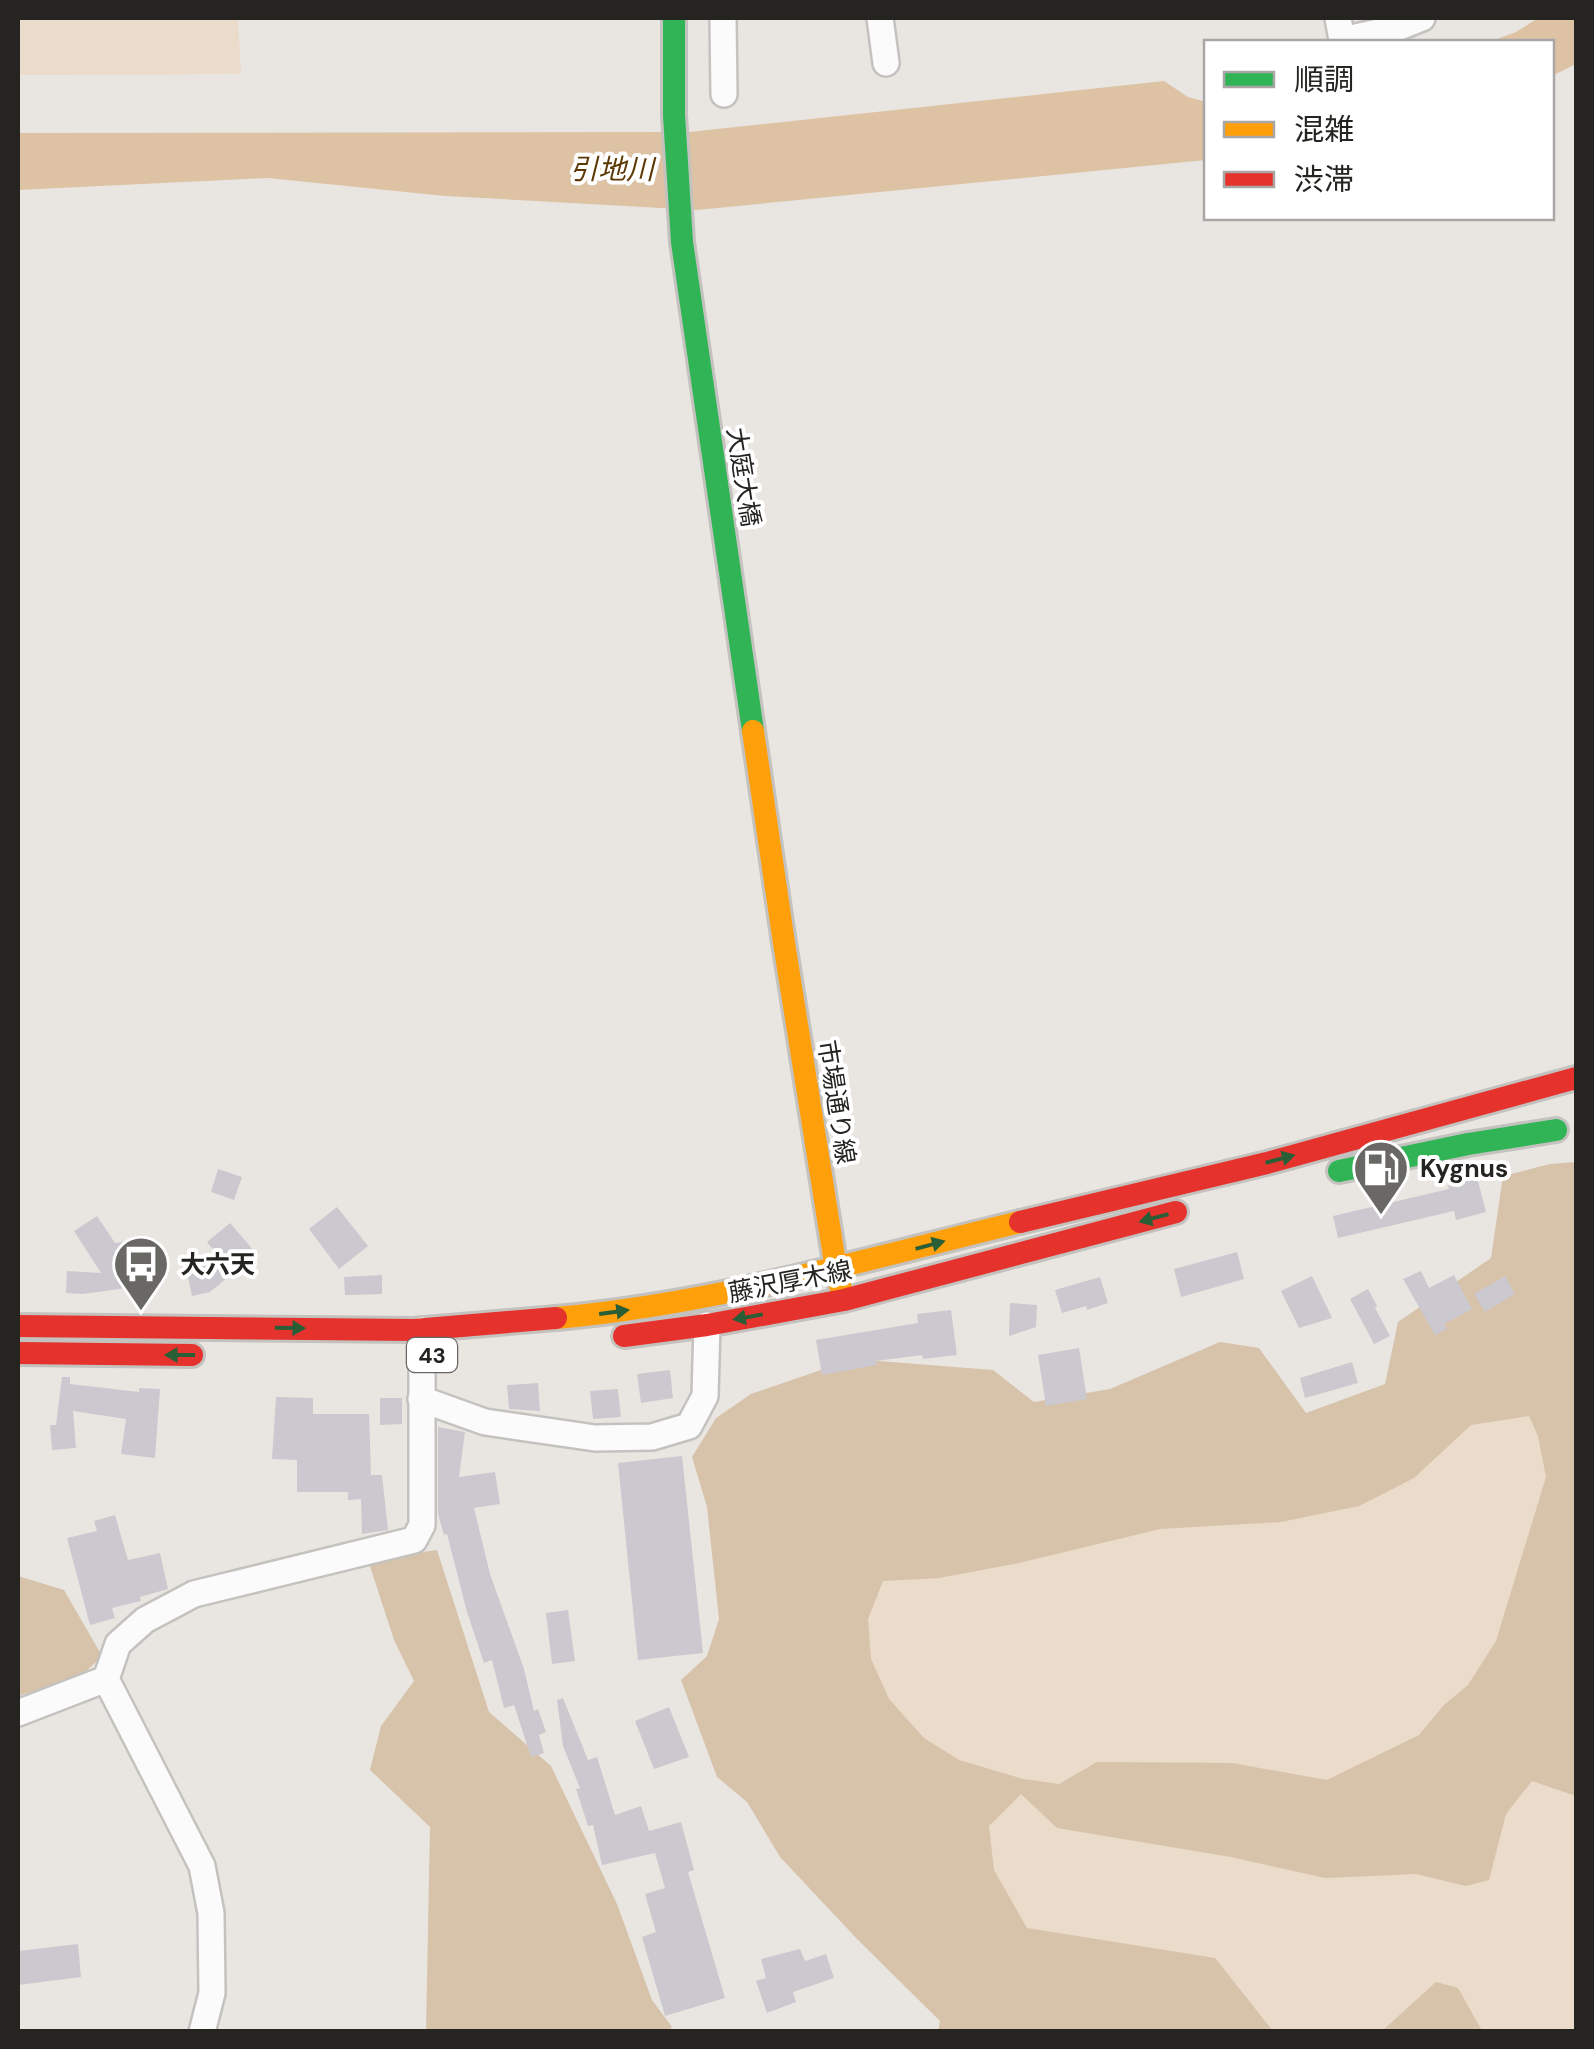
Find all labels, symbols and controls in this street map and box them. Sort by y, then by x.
legend [1204,40,1554,220]
text: 順調 [1294,60,1354,99]
text: 混雑 [1294,110,1354,149]
water label: 引地川 [570,151,657,188]
text: 渋滞 [1294,160,1354,199]
street label: 大庭大橋 [719,425,768,529]
street label: 市場通り線 [810,1038,863,1166]
fuel station icon: Kygnus [1351,1138,1411,1217]
one-way arrow [1265,1151,1296,1167]
place label: Kygnus [1420,1152,1508,1185]
one-way arrow [1138,1211,1169,1226]
bus stop icon: 大六天 [111,1234,171,1313]
one-way arrow [915,1236,946,1252]
place label: 大六天 [180,1248,255,1281]
street label: 藤沢厚木線 [726,1253,855,1310]
one-way arrow [599,1303,630,1319]
one-way arrow [732,1310,763,1326]
one-way arrow [274,1321,306,1337]
road number: 43 [407,1338,457,1372]
one-way arrow [164,1347,196,1363]

